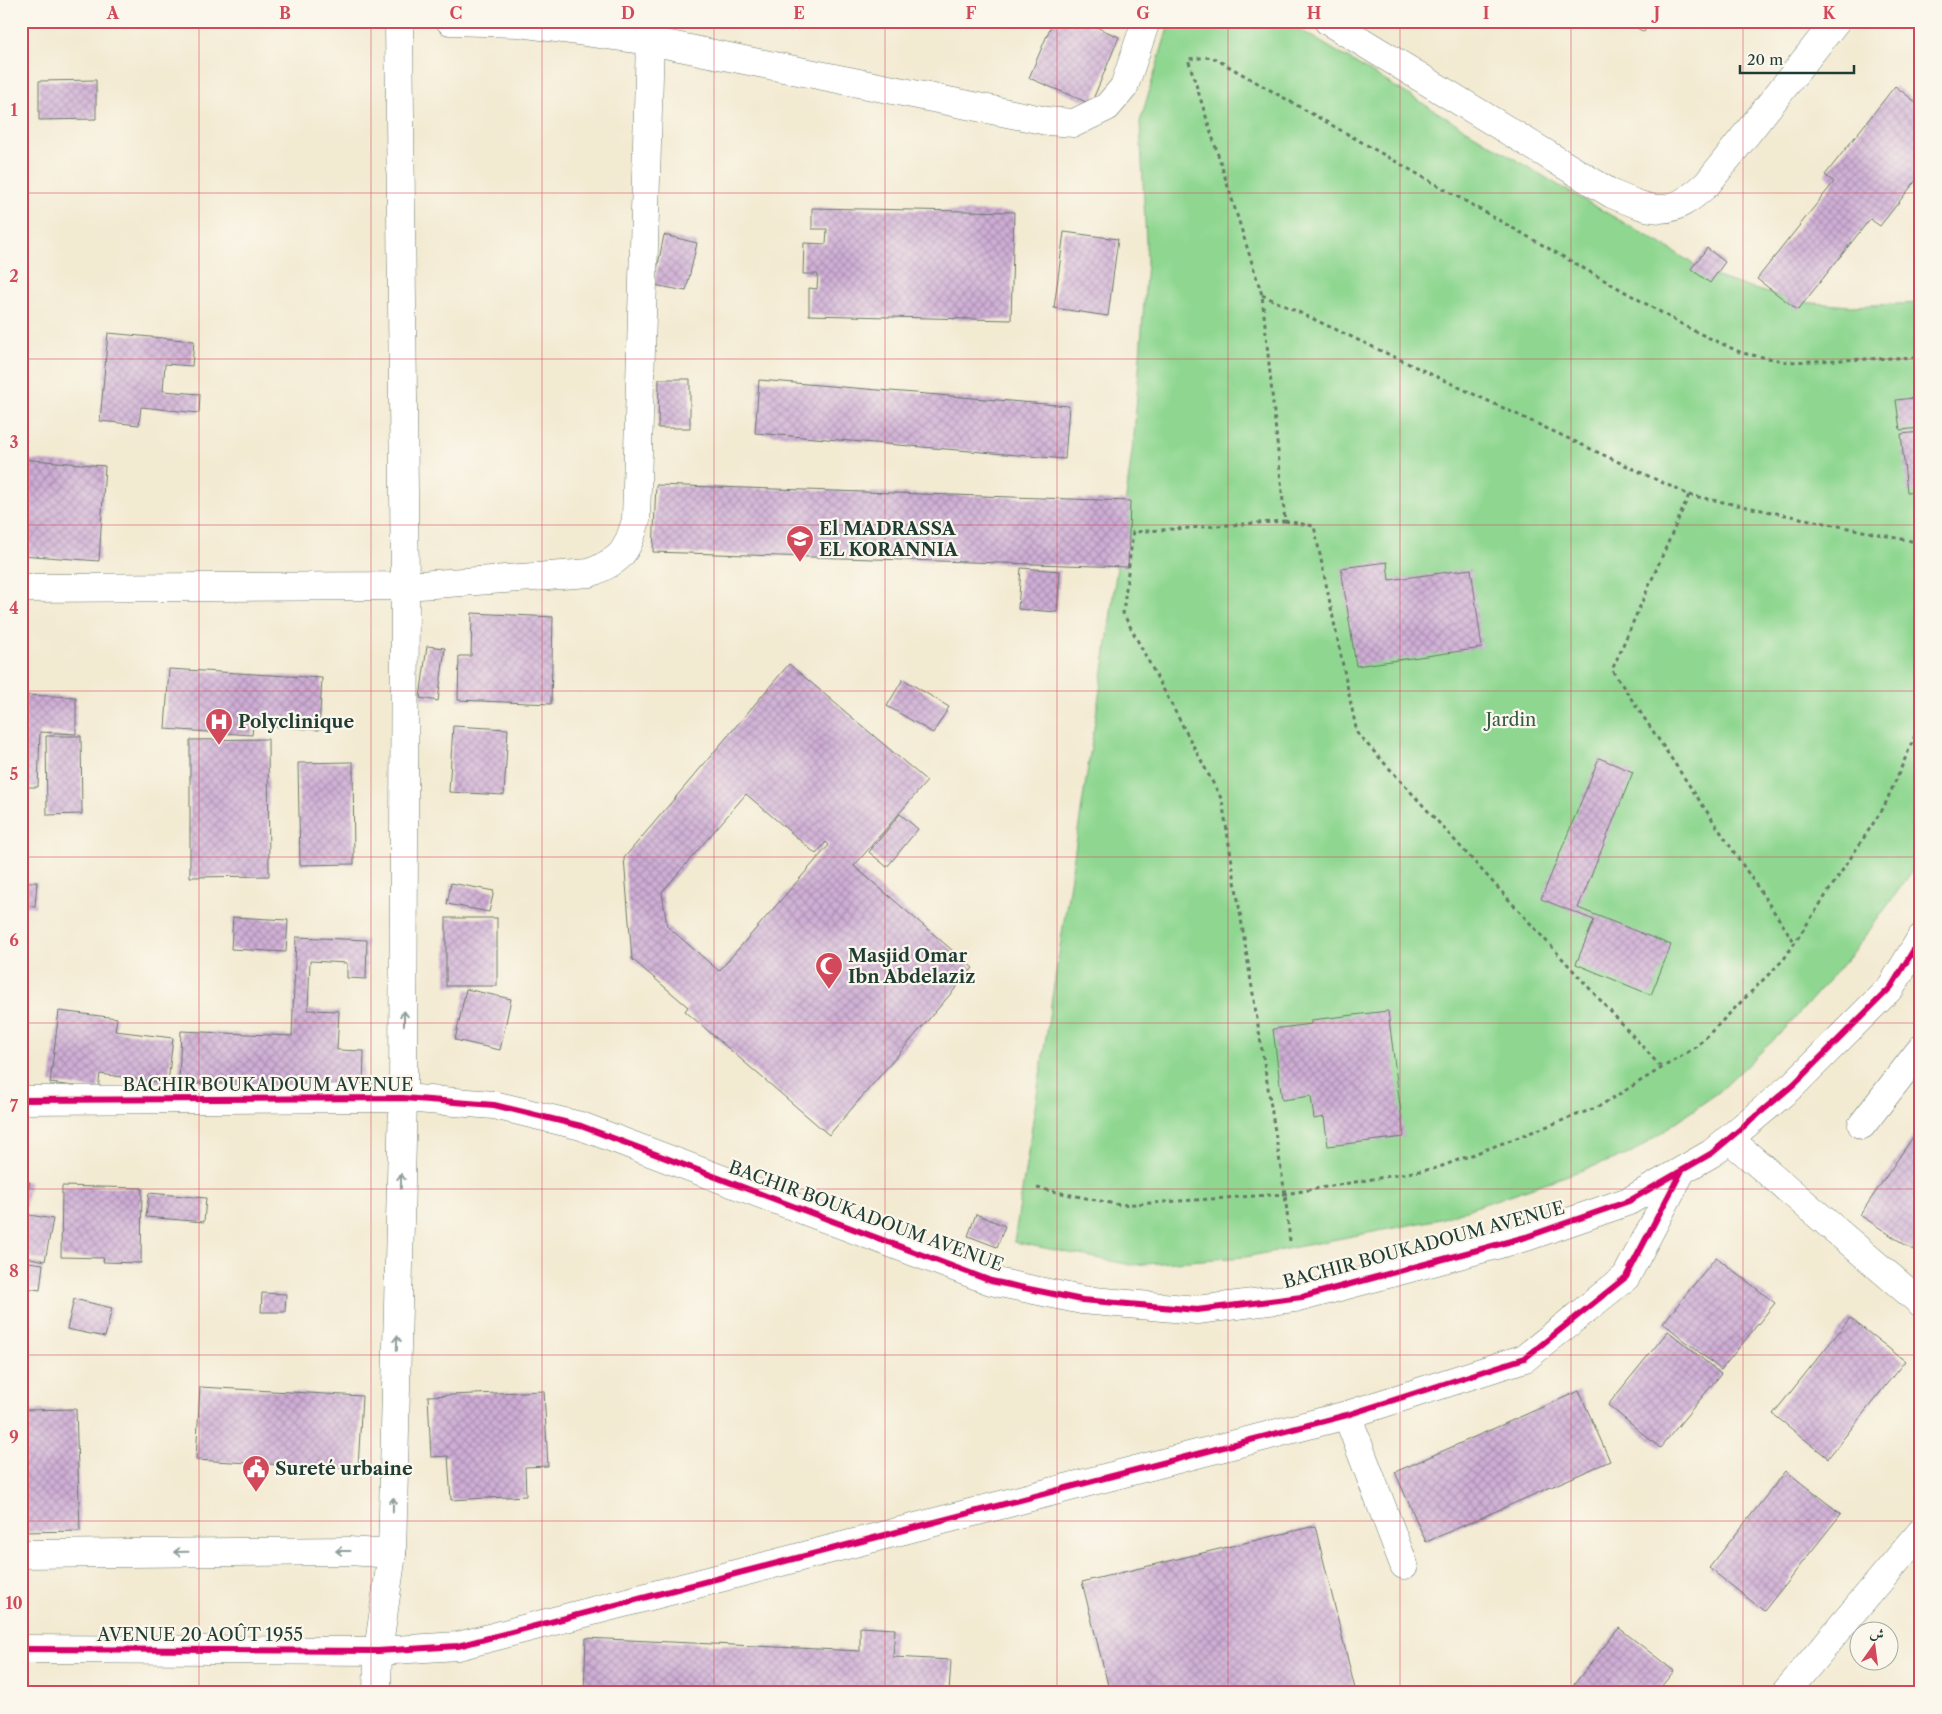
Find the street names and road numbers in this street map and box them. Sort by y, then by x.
street label: BACHIR BOUKADOUM AVENUE [123,1074,413,1096]
street label: BACHIR BOUKADOUM AVENUE [726,1156,1006,1276]
street label: BACHIR BOUKADOUM AVENUE [1281,1197,1567,1293]
street label: AVENUE 20 AOÛT 1955 [96,1623,303,1646]

